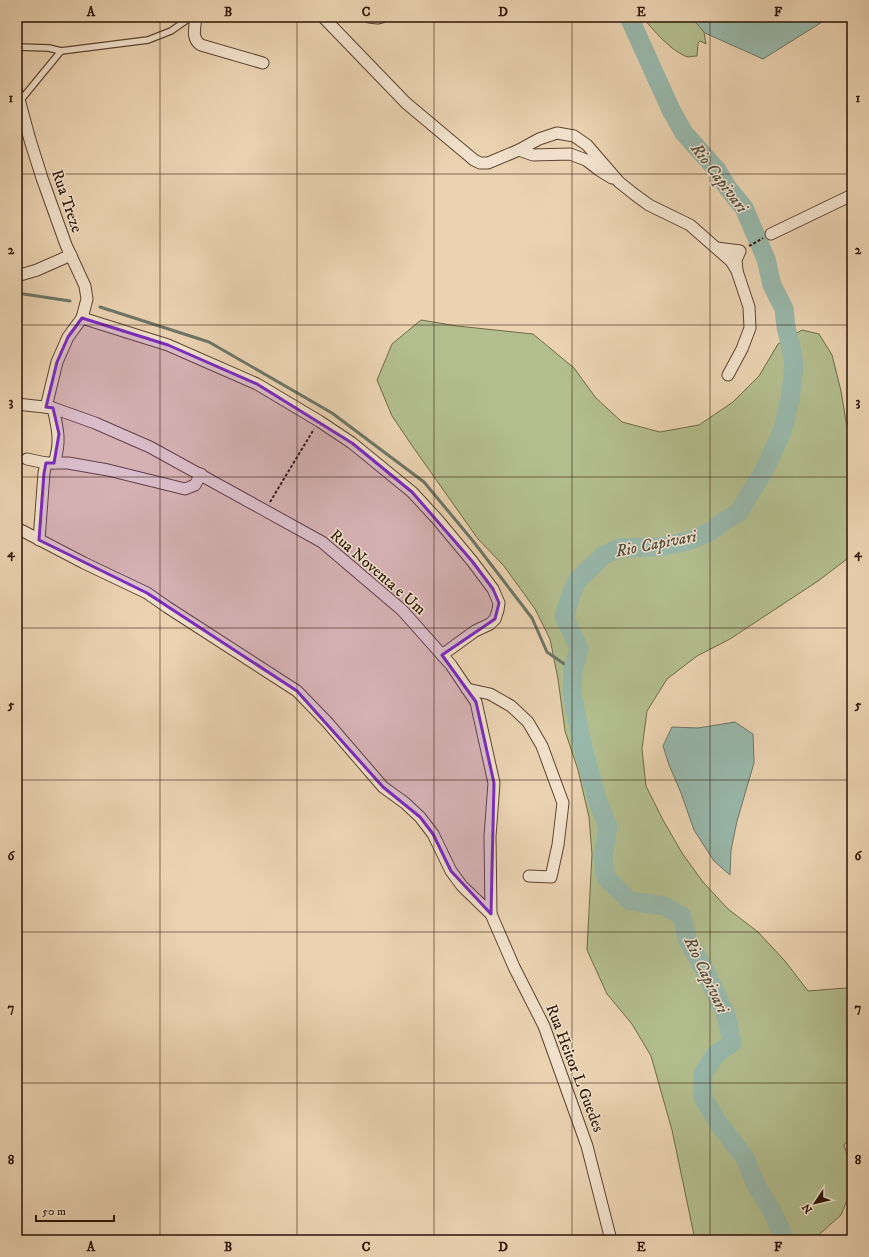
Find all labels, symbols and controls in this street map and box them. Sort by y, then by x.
text: A [86,4,96,20]
text: B [224,4,232,20]
text: C [362,4,371,20]
text: D [498,4,508,20]
text: E [636,4,646,20]
text: F [774,4,783,20]
text: 1 [9,90,14,106]
text: 1 [856,90,861,106]
water label: Rio Capivari [685,138,753,219]
street label: Rua Treze [47,167,87,235]
text: 2 [8,242,15,258]
text: 2 [855,242,862,258]
text: 3 [9,394,14,410]
text: 3 [856,394,861,410]
street label: Rua Noventa e Um [326,525,430,619]
water label: Rio Capivari [613,525,700,563]
text: 4 [6,545,15,562]
text: 4 [853,545,862,562]
text: 5 [7,697,15,713]
text: 5 [854,697,862,713]
text: 6 [8,848,16,864]
text: 6 [855,848,863,864]
water label: Rio Capivari [678,932,734,1018]
text: 7 [8,1000,15,1016]
text: 7 [855,1000,862,1016]
street label: Rua Heitor L Guedes [541,1001,609,1135]
text: 8 [8,1152,15,1168]
text: 8 [855,1152,862,1168]
north arrow [795,1183,835,1223]
scale bar [36,1197,114,1223]
text: N [799,1200,816,1216]
text: 50 m [42,1204,66,1219]
text: A [86,1239,96,1255]
text: B [224,1239,232,1255]
text: C [362,1239,371,1255]
text: D [498,1239,508,1255]
text: E [636,1239,646,1255]
text: F [774,1239,783,1255]

